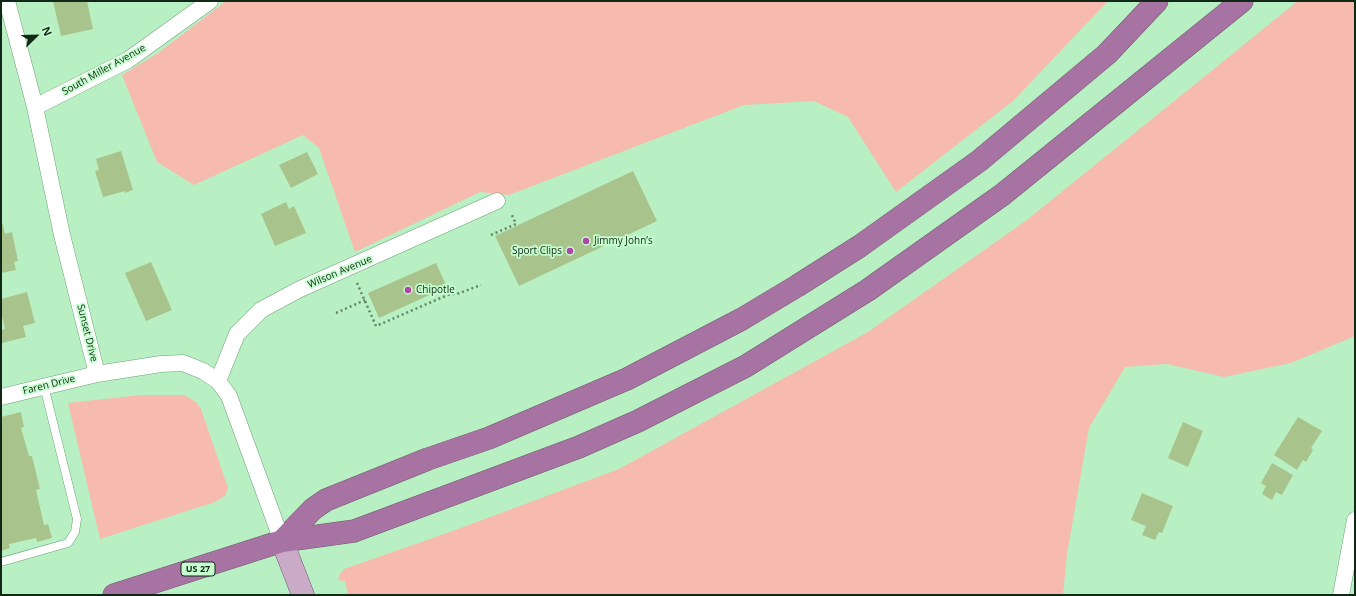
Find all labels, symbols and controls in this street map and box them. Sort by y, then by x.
north arrow [16,16,56,56]
text: N [39,24,56,38]
street label: South Miller Avenue [60,42,148,98]
place label: Jimmy John’s [594,235,653,247]
marker: Jimmy John’s [581,236,591,246]
place label: Sport Clips [512,245,562,257]
marker: Sport Clips [565,246,575,256]
street label: Wilson Avenue [306,253,374,291]
place label: Chipotle [416,284,455,296]
marker: Chipotle [403,285,413,295]
street label: Sunset Drive [74,303,100,363]
street label: Faren Drive [22,373,76,397]
road number: US 27 [181,562,215,576]

